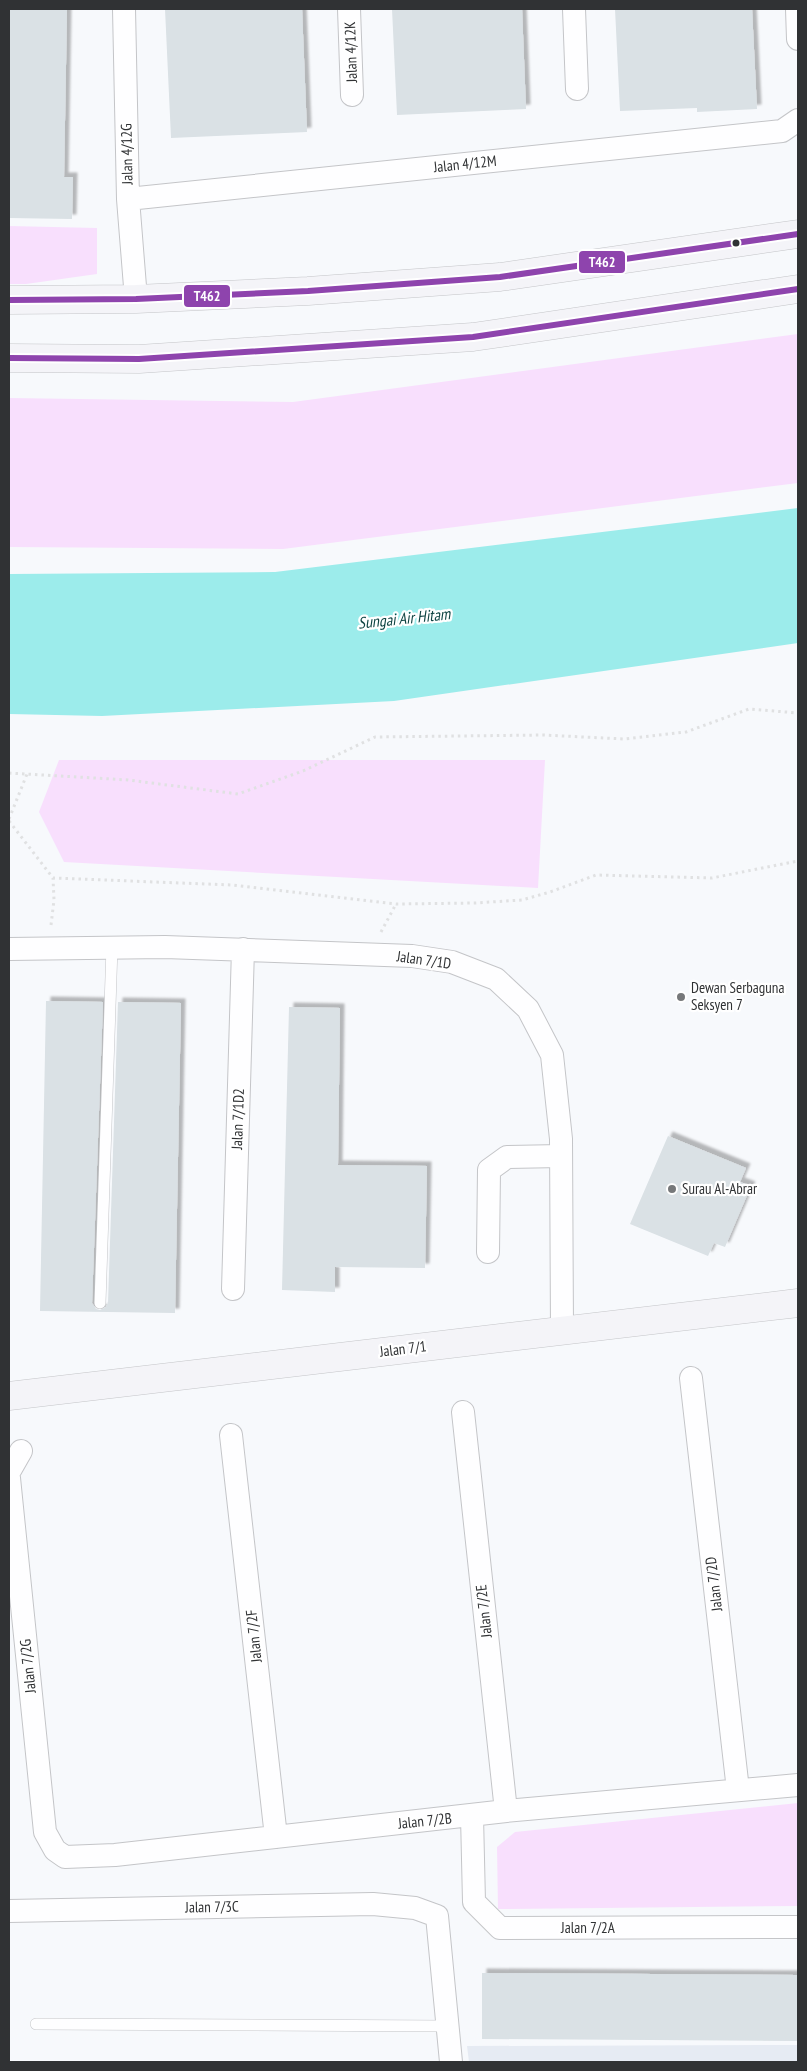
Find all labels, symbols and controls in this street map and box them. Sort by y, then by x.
street label: Jalan 4/12K [340,21,361,84]
street label: Jalan 4/12G [116,123,137,186]
street label: Jalan 4/12M [432,151,497,176]
unlabelled marker [731,238,741,248]
line badge: T462 [578,250,626,274]
text: T462 [589,253,615,271]
line badge: T462 [183,284,231,308]
text: T462 [194,287,220,305]
water label: Sungai Air Hitam [357,603,453,633]
street label: Jalan 7/1D [395,946,453,973]
place label: Dewan Serbaguna Seksyen 7 [691,978,784,1014]
marker: Dewan Serbaguna Seksyen 7 [675,991,687,1003]
street label: Jalan 7/1D2 [227,1088,248,1151]
place label: Surau Al-Abrar [682,1179,758,1198]
marker: Surau Al-Abrar [666,1183,678,1195]
street label: Jalan 7/1 [378,1336,427,1361]
street label: Jalan 7/2D [701,1556,726,1613]
street label: Jalan 7/2E [471,1584,496,1640]
street label: Jalan 7/2F [241,1609,266,1664]
street label: Jalan 7/2G [15,1638,40,1695]
street label: Jalan 7/2B [396,1808,453,1833]
street label: Jalan 7/3C [184,1897,239,1916]
street label: Jalan 7/2A [560,1918,616,1937]

